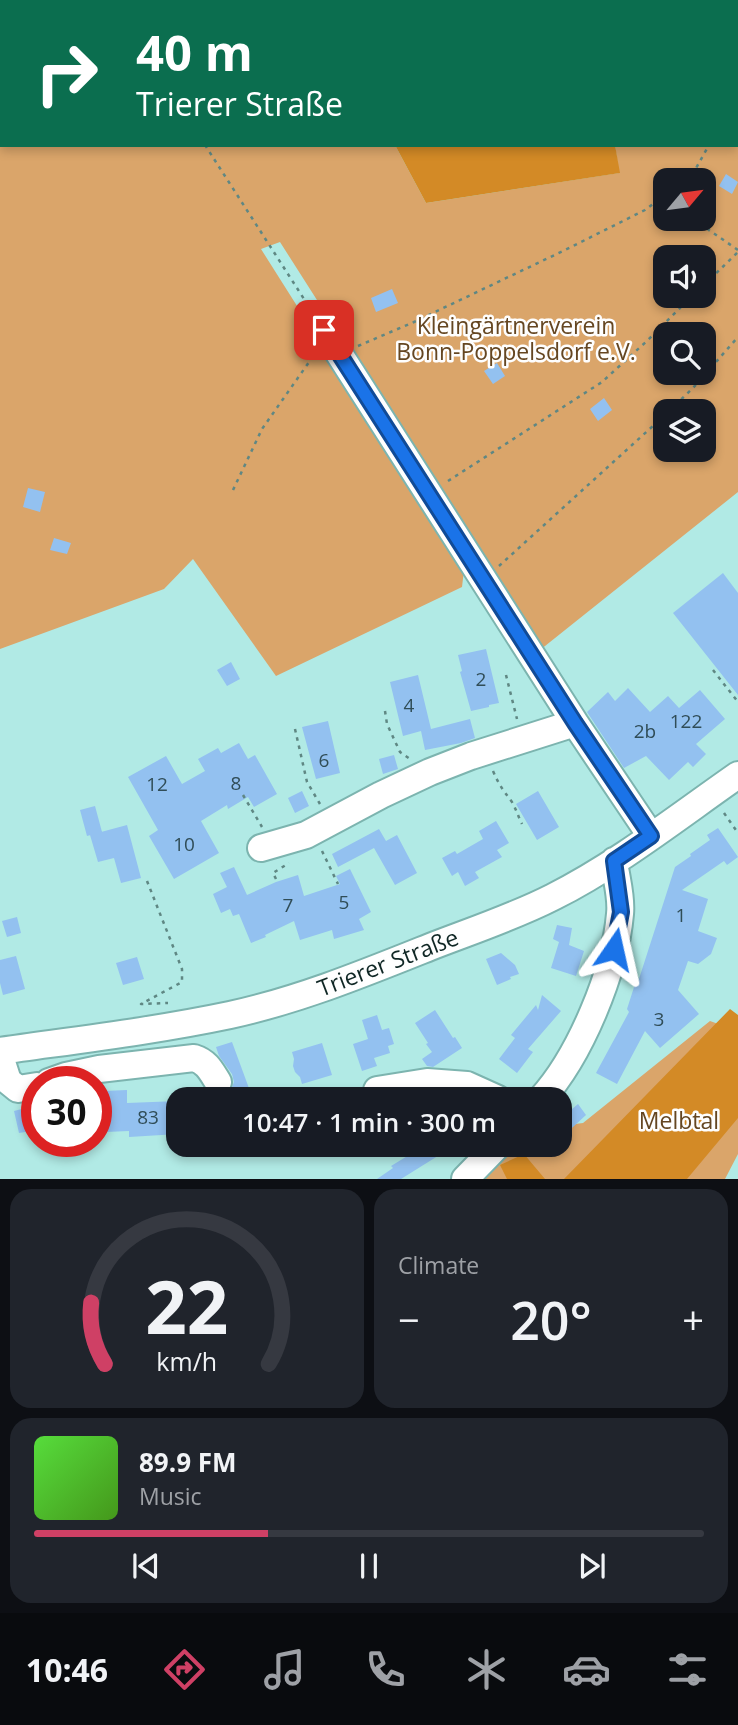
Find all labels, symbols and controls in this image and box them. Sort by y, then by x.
text: 40 m [136,19,253,85]
icon: right [21,28,112,119]
text: Trierer Straße [136,82,343,125]
north arrow [653,168,716,231]
map controls [653,168,716,462]
button: sound [653,245,716,308]
pin [294,300,354,360]
park label: Kleingärtnerverein Bonn-Poppelsdorf e.V. [396,309,636,367]
icon: arrive [305,311,343,349]
button: search [653,322,716,385]
button: layers [653,399,716,462]
house number: 2 [476,666,486,692]
house number: 4 [404,692,415,718]
house number: 122 [670,708,702,734]
house number: 2b [634,718,656,744]
house number: 6 [319,747,329,773]
house number: 8 [231,770,241,796]
house number: 12 [146,771,168,797]
house number: 10 [173,831,195,857]
house number: 5 [339,889,349,915]
house number: 7 [283,892,293,918]
house number: 1 [676,902,686,928]
position arrow [577,912,651,986]
street label: Trierer Straße [312,920,463,1004]
house number: 3 [654,1006,664,1032]
speed limit sign: 30 [21,1066,112,1157]
house number: 83 [137,1104,159,1130]
text: 10:47 · 1 min · 300 m [242,1104,496,1140]
park label: Melbtal [639,1104,719,1136]
text: Climate [398,1249,479,1281]
text: 22 [145,1257,229,1356]
text: 20° [510,1284,592,1355]
text: − [398,1293,420,1345]
text: + [682,1293,704,1345]
text: km/h [157,1344,217,1378]
text: 89.9 FM [139,1444,237,1480]
text: Music [139,1480,202,1512]
icon: previous [127,1547,165,1585]
icon: pause [350,1547,388,1585]
icon: next [573,1547,611,1585]
icon: directions [160,1645,209,1694]
icon: music [260,1645,309,1694]
icon: phone [361,1645,410,1694]
icon: climate [462,1645,511,1694]
icon: car [562,1645,611,1694]
icon: filters [663,1645,712,1694]
text: 10:46 [26,1648,108,1691]

